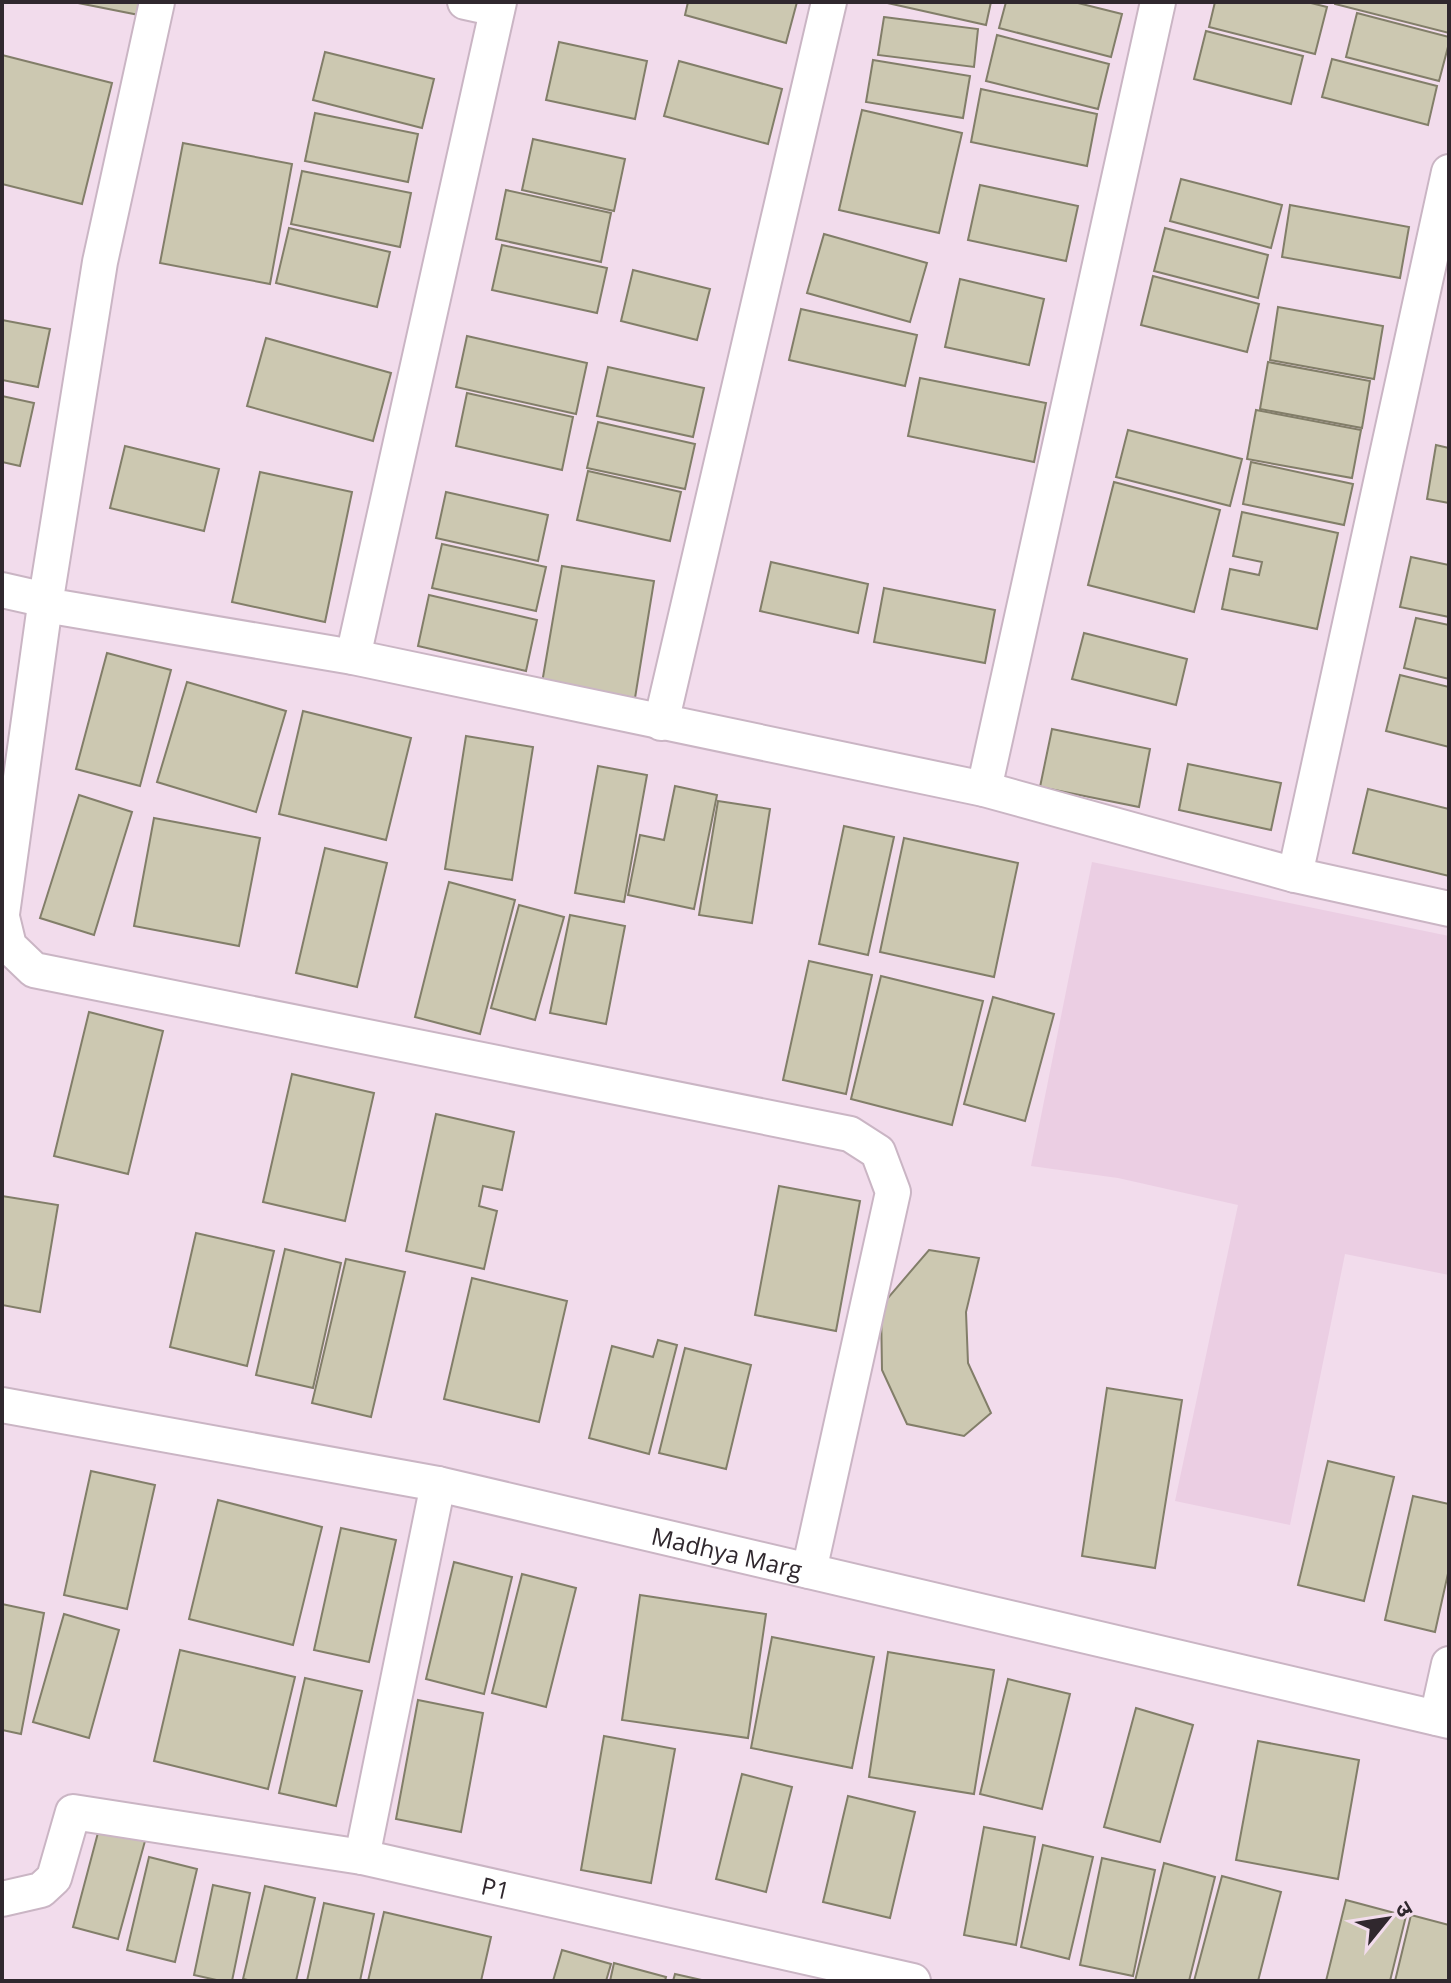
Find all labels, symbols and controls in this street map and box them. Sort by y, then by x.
street label: Madhya Marg [648,1518,806,1585]
street label: P1 [478,1868,513,1906]
north arrow [1347,1879,1427,1959]
text: उ [1389,1895,1422,1923]

